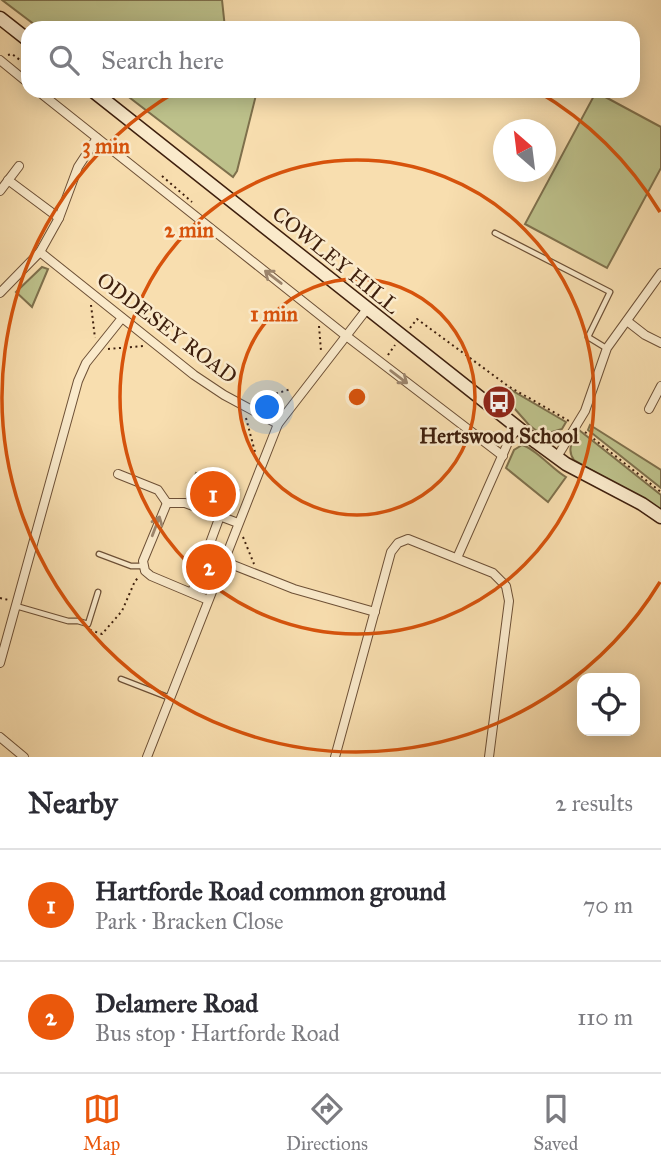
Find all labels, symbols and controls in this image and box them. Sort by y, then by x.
search box [21,21,640,98]
icon: search [45,41,83,79]
text: Search here [101,44,224,76]
north arrow [493,119,556,182]
text: 3 min [82,133,130,159]
street label: COWLEY HILL [267,201,405,320]
text: 2 min [164,217,214,243]
street label: ODDESEY ROAD [92,267,242,389]
one-way arrow [264,270,282,285]
text: 1 min [250,301,298,327]
one-way arrow [390,369,408,384]
bus stop icon: Hertswood School [480,383,518,421]
centre of rings [345,385,369,409]
your location [250,390,284,424]
place label: Hertswood School [419,423,580,449]
pin: 1 [190,468,236,520]
one-way arrow [151,516,164,538]
pin: 2 [186,541,232,593]
map controls [577,673,640,736]
button: locate [577,673,640,736]
text: Nearby [28,785,118,821]
text: 2 results [555,789,633,817]
text: Hartforde Road common ground [95,875,446,907]
text: 1 [46,891,56,919]
text: 70 m [583,891,633,919]
text: Park · Bracken Close [95,907,284,935]
text: Delamere Road [95,987,258,1019]
text: 2 [45,1003,57,1031]
text: 110 m [577,1003,633,1031]
text: Bus stop · Hartforde Road [95,1019,340,1047]
tab: Map [83,1090,121,1155]
tab: Directions [286,1090,368,1155]
tab: Saved [533,1090,578,1155]

